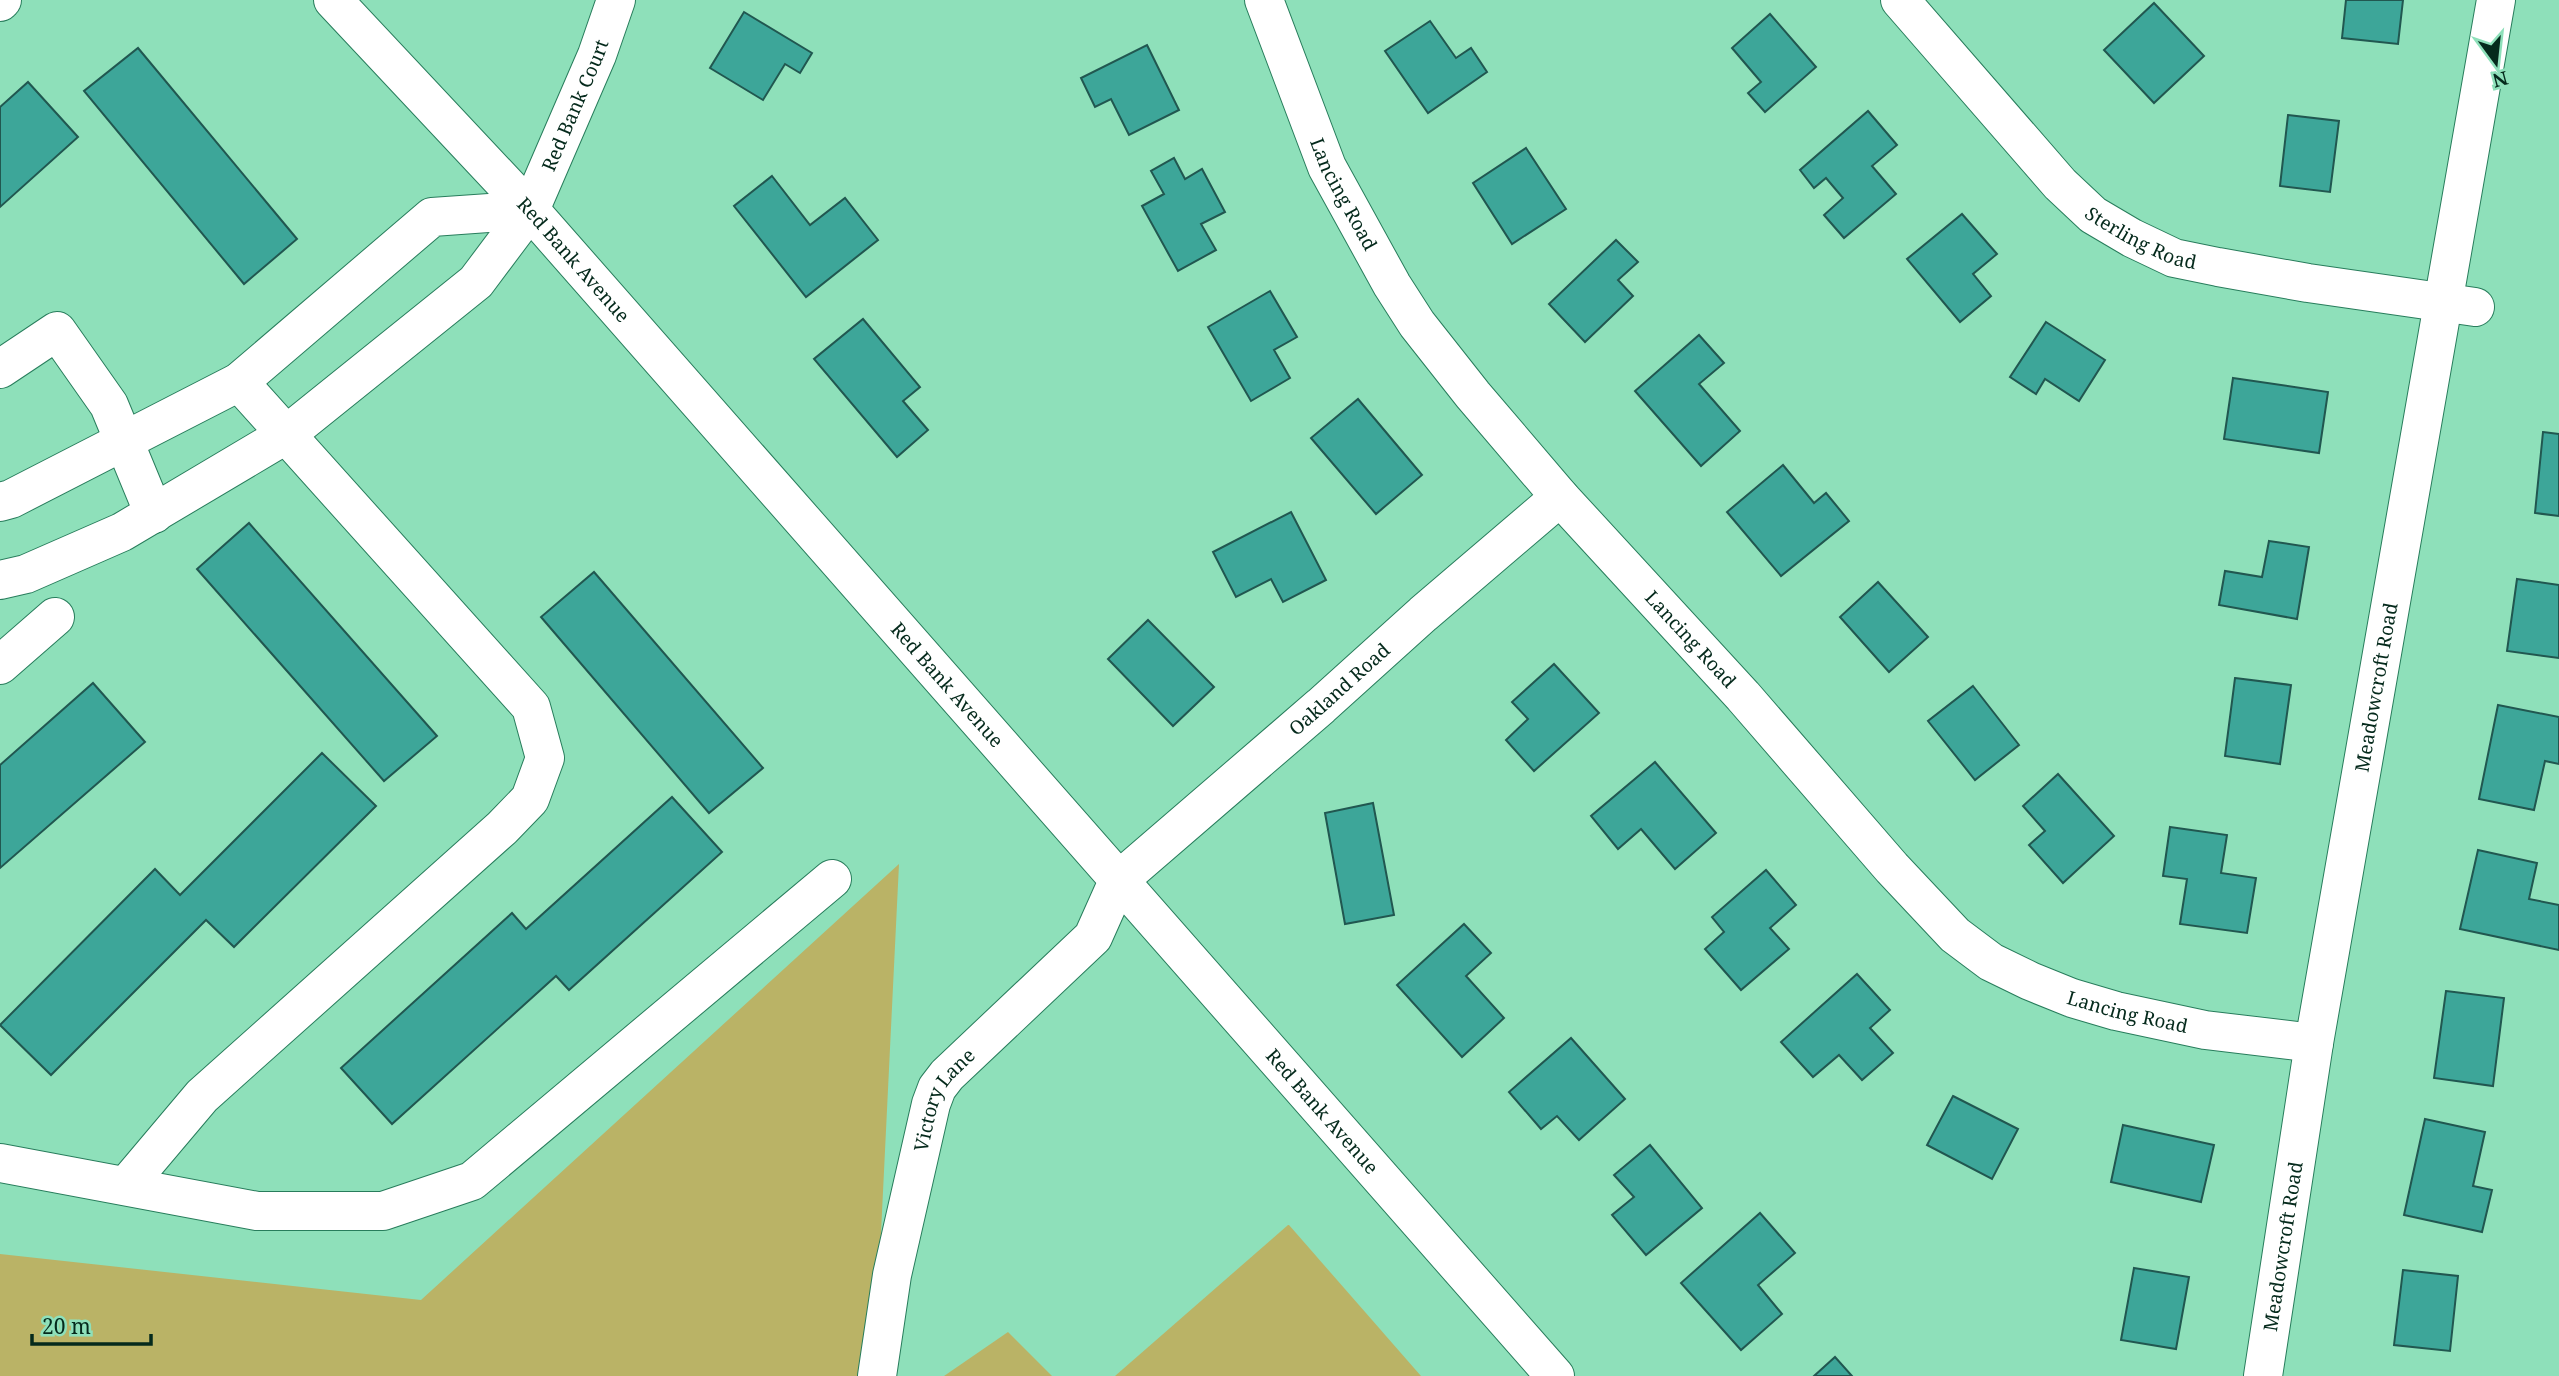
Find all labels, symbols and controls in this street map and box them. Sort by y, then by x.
north arrow [2461,28,2531,98]
street label: Red Bank Court [535,36,615,175]
text: N [2490,65,2511,94]
street label: Lancing Road [1304,134,1384,255]
street label: Red Bank Avenue [511,191,636,328]
street label: Sterling Road [2079,201,2199,275]
street label: Lancing Road [1639,585,1742,694]
street label: Meadowcroft Road [2349,600,2404,774]
street label: Red Bank Avenue [885,617,1009,753]
street label: Oakland Road [1283,637,1396,741]
street label: Lancing Road [2064,984,2191,1039]
street label: Victory Lane [908,1042,981,1154]
street label: Red Bank Avenue [1260,1043,1384,1180]
street label: Meadowcroft Road [2257,1159,2309,1333]
scale bar [32,1302,150,1346]
text: 20 m [42,1312,91,1340]

